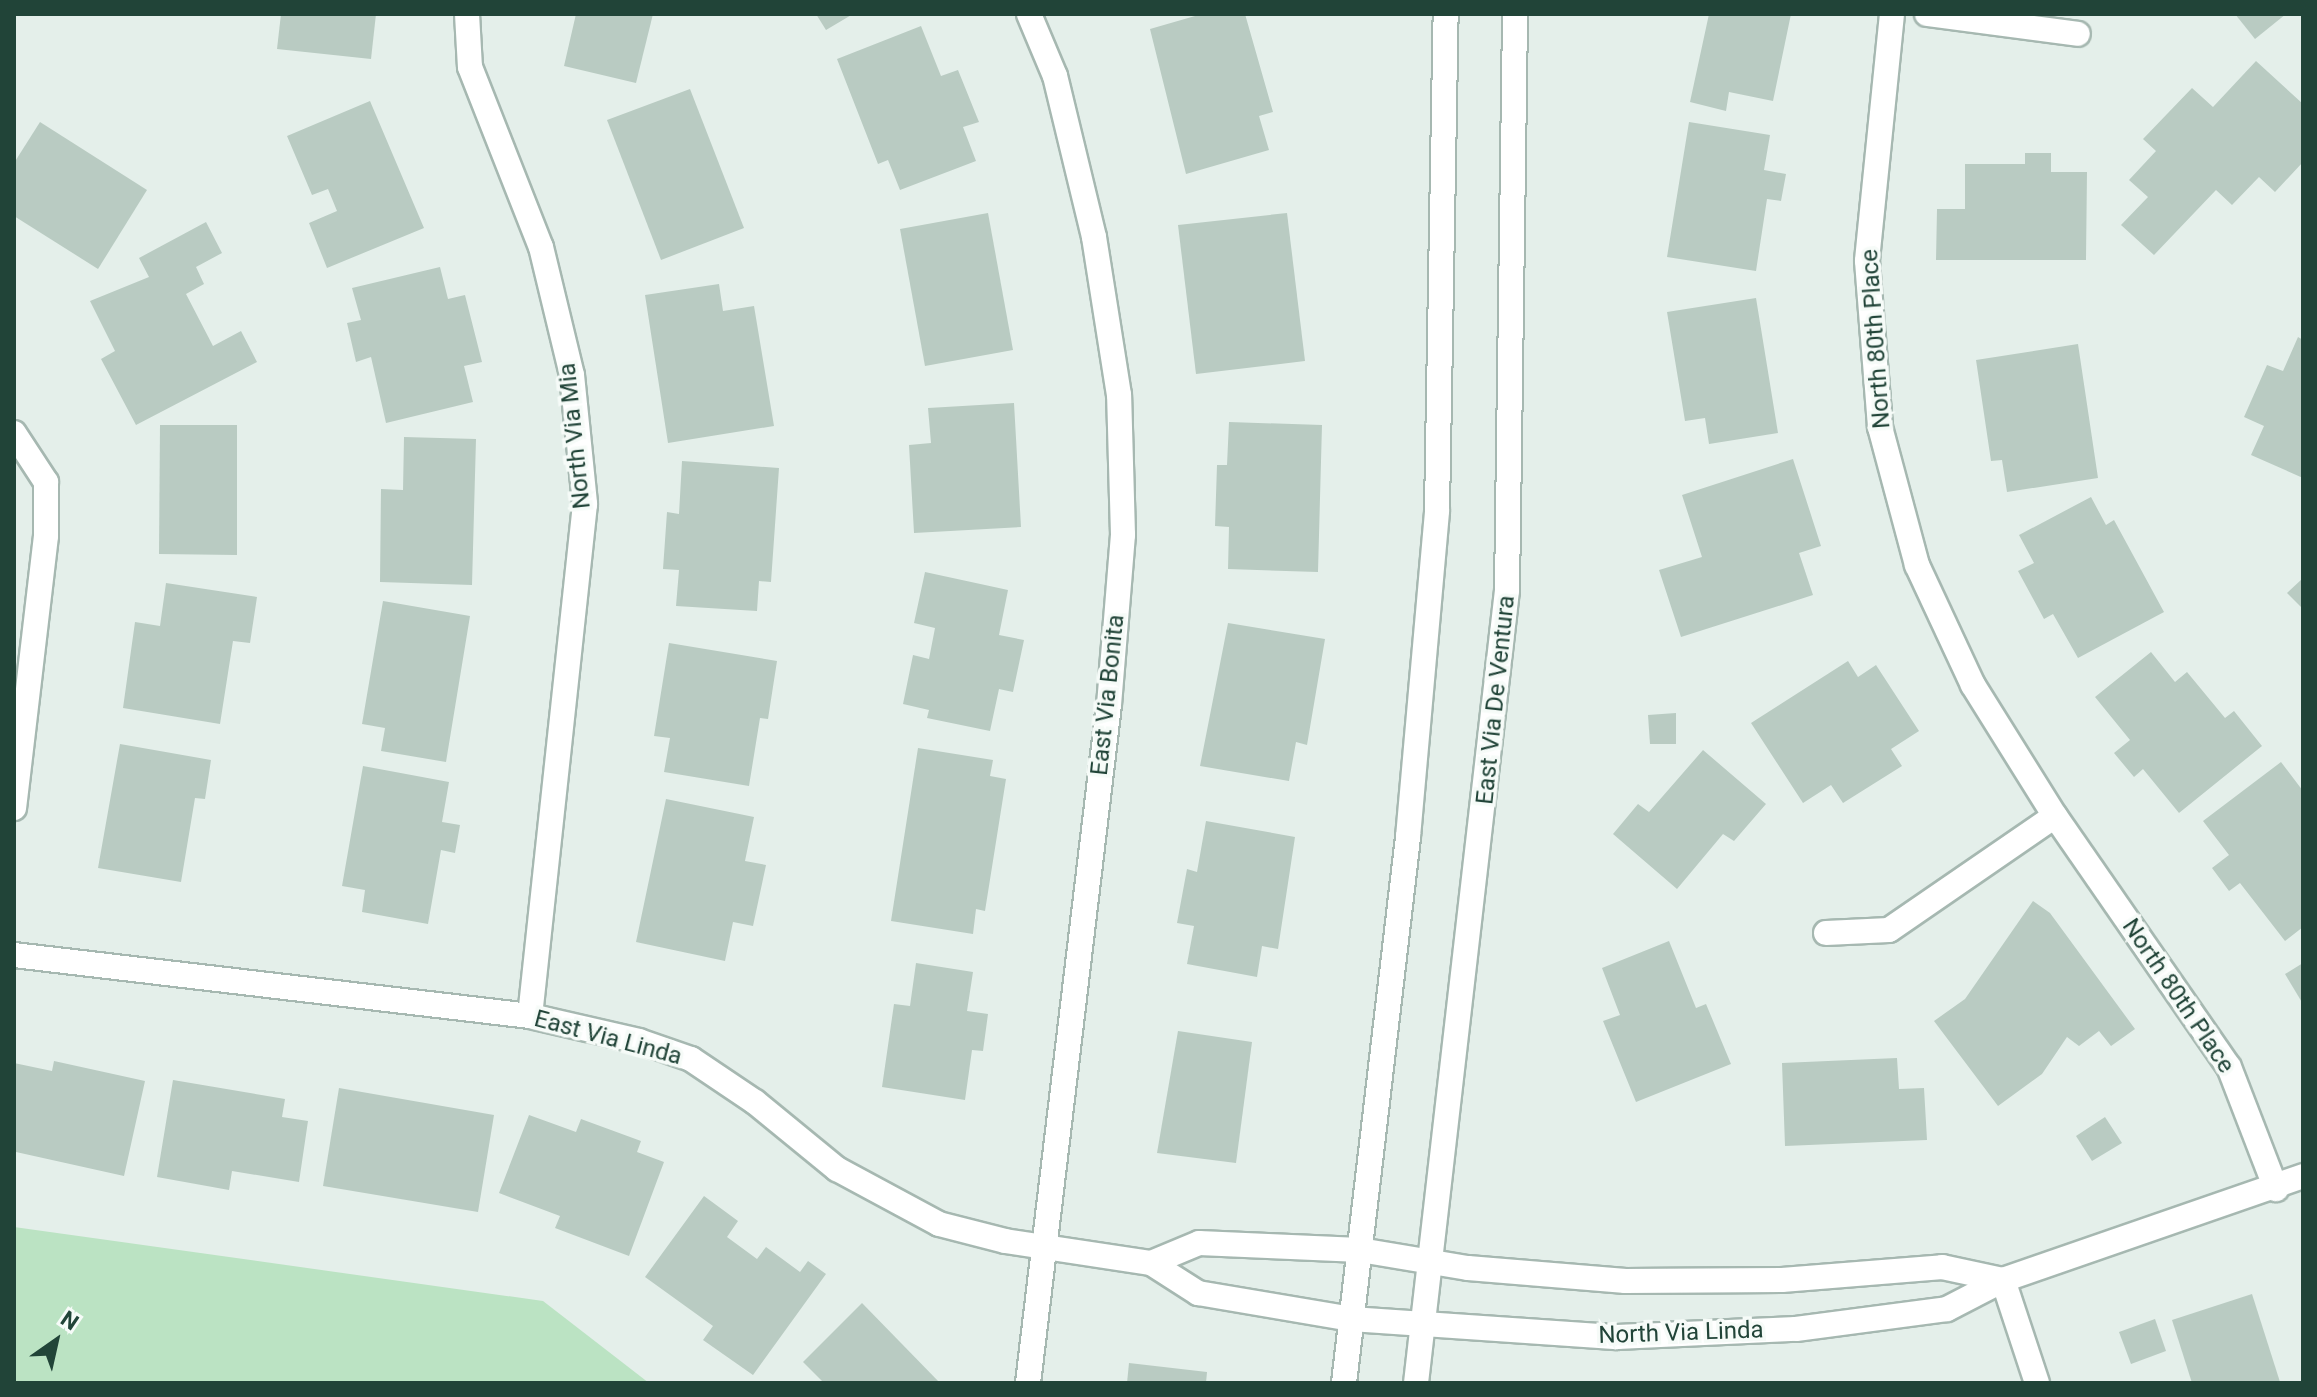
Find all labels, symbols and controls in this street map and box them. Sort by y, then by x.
street label: North 80th Place [1855,248,1897,430]
street label: North Via Mia [553,362,597,510]
street label: East Via De Ventura [1471,594,1521,806]
street label: East Via Bonita [1085,613,1131,777]
street label: North 80th Place [2116,913,2240,1079]
street label: East Via Linda [531,1004,685,1072]
north arrow [16,1301,96,1381]
text: N [56,1306,83,1335]
street label: North Via Linda [1598,1316,1764,1350]

